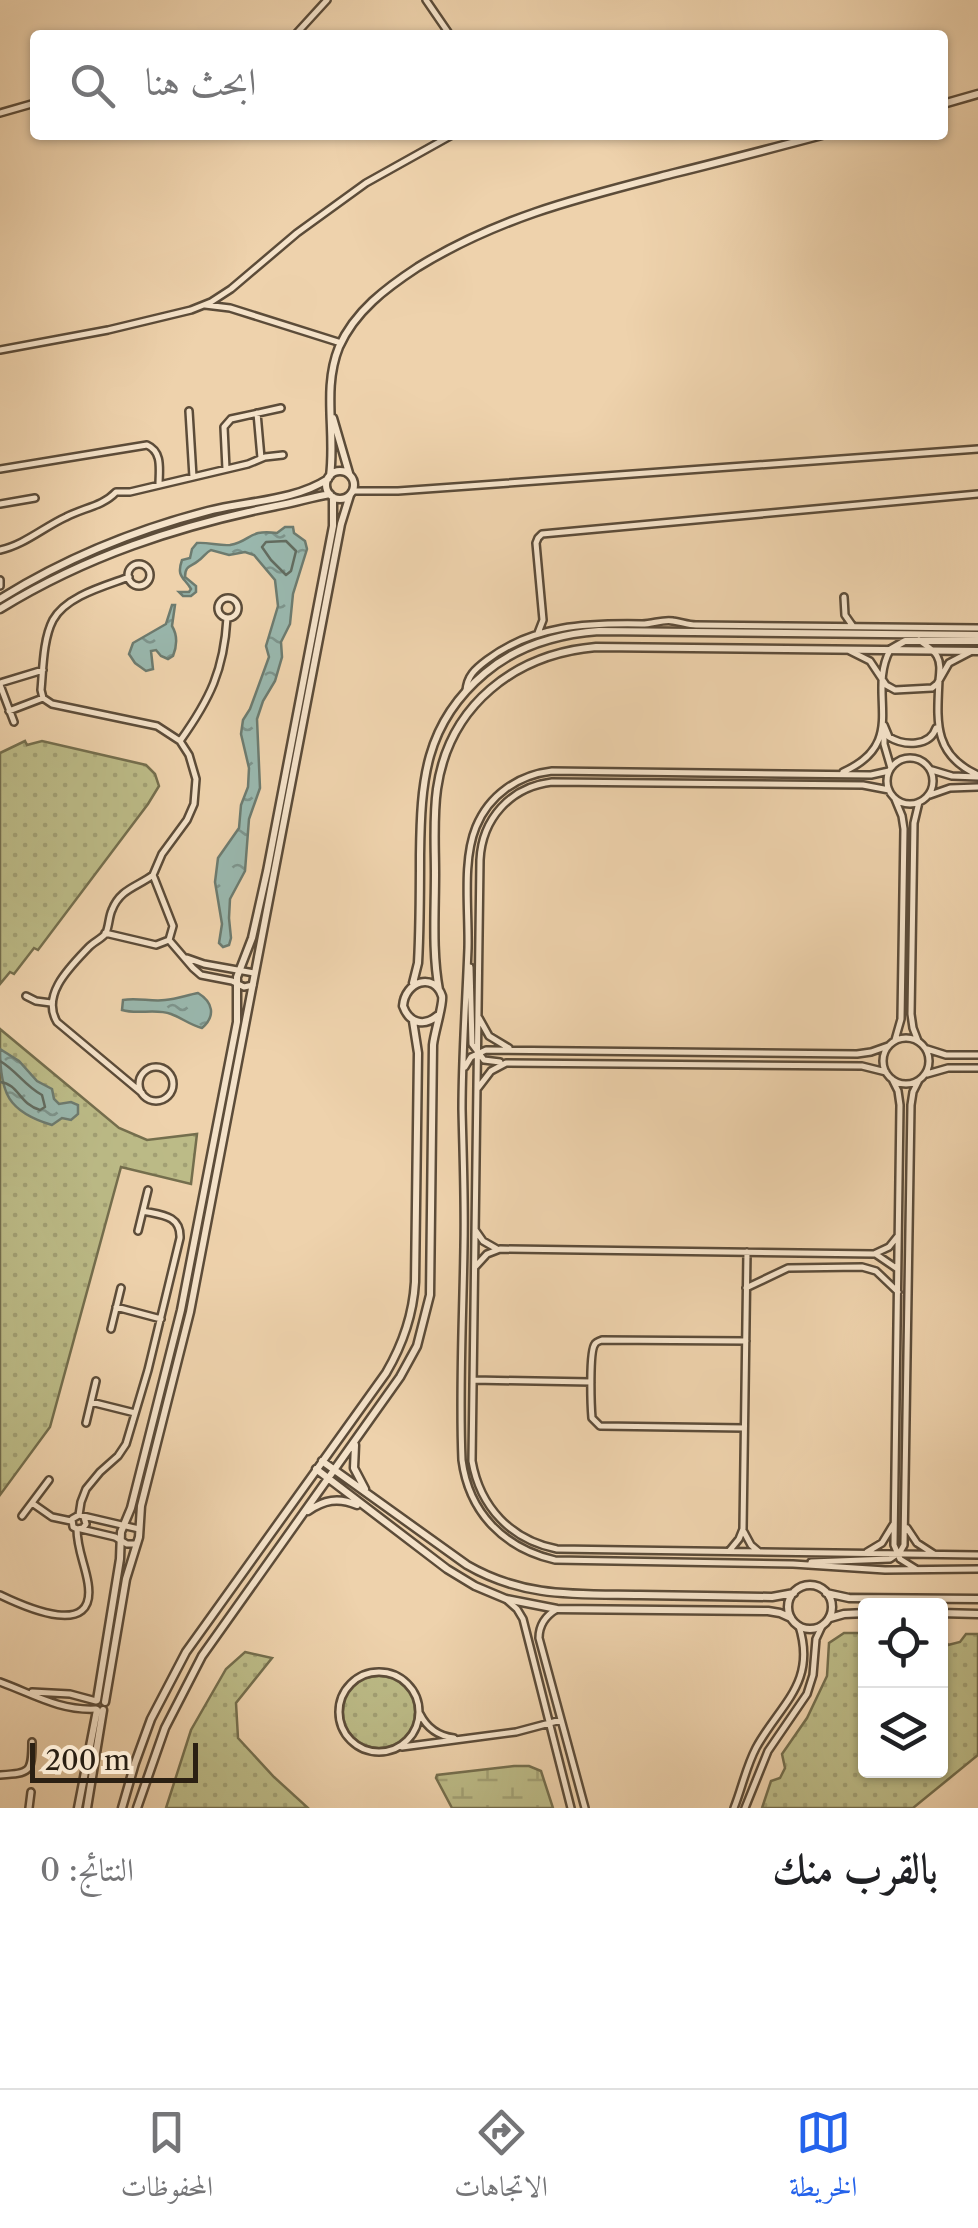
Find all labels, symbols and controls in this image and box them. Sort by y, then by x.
search box [30,30,948,140]
icon: search [65,58,120,113]
text: ابحث هنا [145,58,256,105]
map controls [858,1598,948,1778]
button: locate [858,1598,948,1688]
button: layers [858,1688,948,1778]
scale bar [30,1738,198,1782]
text: 200 m [45,1743,130,1777]
text: بالقرب منك [772,1842,938,1894]
text: النتائج: 0 [40,1850,134,1889]
tab: المحفوظات [121,2105,213,2214]
tab: الاتجاهات [454,2105,548,2214]
tab: الخريطة [789,2105,857,2214]

